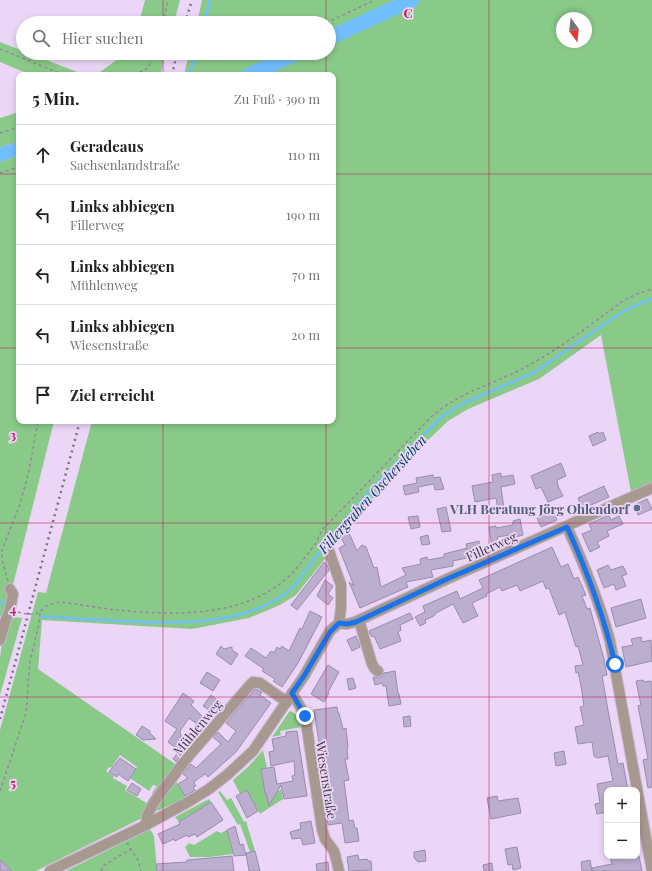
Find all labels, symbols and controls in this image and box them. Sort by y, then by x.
text: C [403,4,413,21]
north arrow [556,12,592,48]
search box [16,16,336,60]
icon: search [30,27,52,49]
text: Hier suchen [62,28,144,48]
text: 5 Min. [32,87,80,109]
text: Zu Fuß · 390 m [234,90,320,107]
text: Geradeaus [70,136,144,156]
icon: ahead [32,144,54,166]
text: 110 m [288,146,320,163]
text: Sachsenlandstraße [70,156,180,173]
text: Links abbiegen [70,196,175,216]
icon: left [32,204,54,226]
text: 190 m [286,206,320,223]
text: Fillerweg [70,216,124,233]
text: Links abbiegen [70,256,175,276]
icon: left [32,264,54,286]
text: 70 m [292,266,320,283]
text: Mühlenweg [70,276,138,293]
text: Links abbiegen [70,316,175,336]
icon: left [32,324,54,346]
text: 20 m [291,326,320,343]
text: Wiesenstraße [70,336,149,353]
icon: arrive [32,384,54,406]
text: Ziel erreicht [70,385,155,405]
text: 3 [10,426,16,443]
water label: Fillergraben Oschersleben [313,431,430,558]
place label: VLH Beratung Jörg Ohlendorf [449,500,630,517]
marker: VLH Beratung Jörg Ohlendorf [632,503,642,513]
street label: Fillerweg [463,527,519,565]
text: 4 [10,600,17,617]
route start [606,655,624,673]
street label: Mühlenweg [169,696,225,758]
route end [296,707,314,725]
street label: Wiesenstraße [312,739,342,821]
text: 5 [10,774,16,791]
map controls [604,787,640,859]
button: + [604,787,640,823]
button: − [604,823,640,859]

